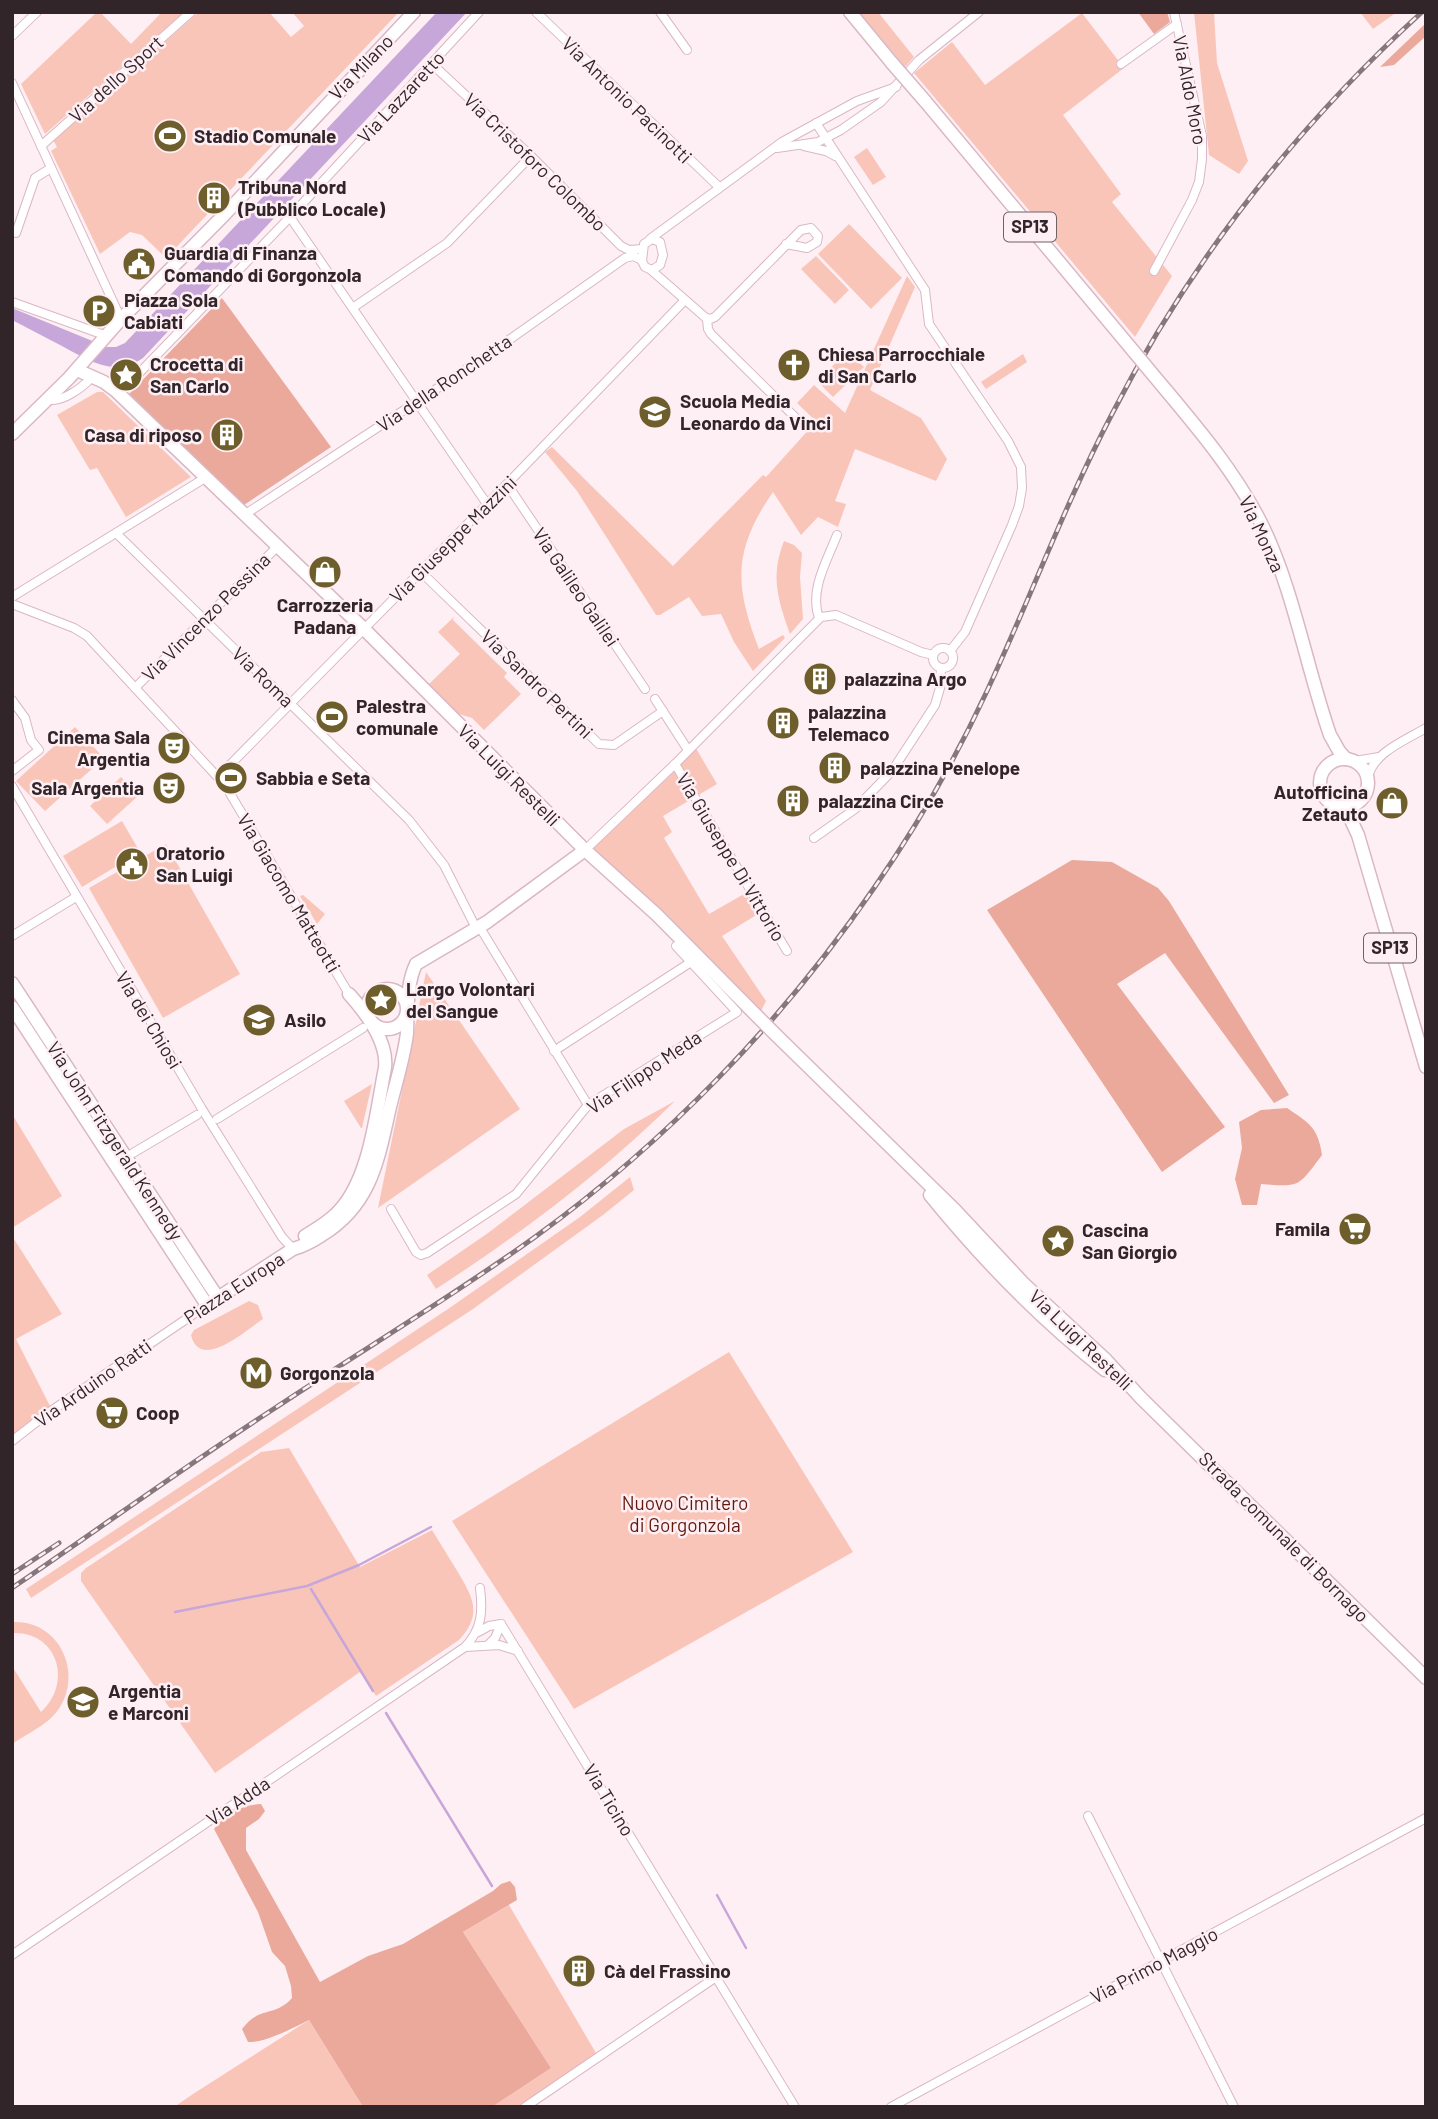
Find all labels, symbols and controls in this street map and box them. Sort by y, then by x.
street label: Via Milano [324,29,398,104]
street label: Via dello Sport [64,30,168,127]
street label: Via Antonio Pacinotti [557,32,697,168]
street label: Via Aldo Moro [1169,33,1212,147]
street label: Via Lazzaretto [352,46,449,147]
street label: Via Cristoforo Colombo [459,88,611,236]
sports icon: Stadio Comunale [151,117,189,155]
place label: Stadio Comunale [194,124,336,147]
place label: Tribuna Nord (Pubblico Locale) [237,175,385,220]
building icon: Tribuna Nord (Pubblico Locale) [195,179,233,217]
road number: SP13 [1004,212,1056,242]
place label: Guardia di Finanza Comando di Gorgonzola [164,241,361,286]
public building icon: Guardia di Finanza Comando di Gorgonzola [120,245,158,283]
place label: Piazza Sola Cabiati [124,288,218,333]
parking icon: Piazza Sola Cabiati [80,292,118,330]
street label: Via della Ronchetta [372,329,516,436]
place label: Chiesa Parrocchiale di San Carlo [818,342,985,387]
church icon: Chiesa Parrocchiale di San Carlo [775,346,813,384]
place label: Crocetta di San Carlo [150,352,243,397]
place icon: Crocetta di San Carlo [107,356,145,394]
place label: Scuola Media Leonardo da Vinci [680,389,831,434]
school or university icon: Scuola Media Leonardo da Vinci [636,393,674,431]
building icon: Casa di riposo [208,416,246,454]
place label: Casa di riposo [84,423,202,446]
street label: Via Giuseppe Mazzini [384,470,521,607]
street label: Via Monza [1235,492,1290,576]
street label: Via Galileo Galilei [528,523,625,651]
street label: Via Vincenzo Pessina [137,548,275,686]
shop icon: Carrozzeria Padana [306,553,344,591]
place label: Carrozzeria Padana [277,593,373,638]
street label: Via Sandro Pertini [477,624,598,743]
street label: Via Roma [228,642,299,712]
building icon: palazzina Argo [801,660,839,698]
place label: palazzina Argo [844,667,967,690]
place label: Palestra comunale [356,694,438,739]
sports icon: Palestra comunale [313,698,351,736]
place label: palazzina Telemaco [808,700,889,745]
building icon: palazzina Telemaco [764,704,802,742]
street label: Via Luigi Restelli [453,719,565,831]
place label: Cinema Sala Argentia [47,725,150,770]
theatre icon: Cinema Sala Argentia [155,729,193,767]
building icon: palazzina Penelope [816,749,854,787]
place label: palazzina Penelope [860,756,1020,779]
sports icon: Sabbia e Seta [212,759,250,797]
place label: Sabbia e Seta [256,766,370,789]
street label: Via Giuseppe Di Vittorio [672,768,791,945]
theatre icon: Sala Argentia [150,769,188,807]
place label: Sala Argentia [31,776,144,799]
place label: Autofficina Zetauto [1274,780,1368,825]
building icon: palazzina Circe [774,782,812,820]
shop icon: Autofficina Zetauto [1373,784,1411,822]
place label: palazzina Circe [818,789,944,812]
street label: Via Giacomo Matteotti [233,809,346,976]
place label: Oratorio San Luigi [156,841,233,886]
public building icon: Oratorio San Luigi [113,845,151,883]
road number: SP13 [1364,933,1416,962]
street label: Via dei Chiosi [111,967,188,1073]
place label: Largo Volontari del Sangue [406,977,535,1022]
place icon: Largo Volontari del Sangue [362,981,400,1019]
school or university icon: Asilo [240,1001,278,1039]
place label: Asilo [284,1008,326,1031]
street label: Via Filippo Meda [582,1025,705,1118]
street label: Via John Fitzgerald Kennedy [42,1037,189,1245]
supermarket icon: Famila [1336,1210,1374,1248]
place label: Famila [1275,1217,1330,1240]
place label: Cascina San Giorgio [1082,1218,1177,1263]
place icon: Cascina San Giorgio [1039,1222,1077,1260]
street label: Piazza Europa [179,1247,288,1329]
street label: Via Luigi Restelli [1025,1284,1138,1395]
street label: Via Arduino Ratti [30,1334,156,1431]
metro station icon: Gorgonzola [237,1354,275,1392]
place label: Gorgonzola [280,1361,375,1384]
supermarket icon: Coop [93,1394,131,1432]
place label: Coop [136,1401,180,1424]
street label: Strada comunale di Bornago [1194,1447,1374,1627]
park label: Nuovo Cimitero di Gorgonzola [622,1491,748,1536]
place label: Argentia e Marconi [108,1679,189,1724]
school or university icon: Argentia e Marconi [64,1683,102,1721]
street label: Via Ticino [579,1759,640,1840]
street label: Via Adda [202,1771,274,1830]
street label: Via Primo Maggio [1086,1921,1221,2008]
building icon: Cà del Frassino [560,1952,598,1990]
place label: Cà del Frassino [604,1959,731,1982]

